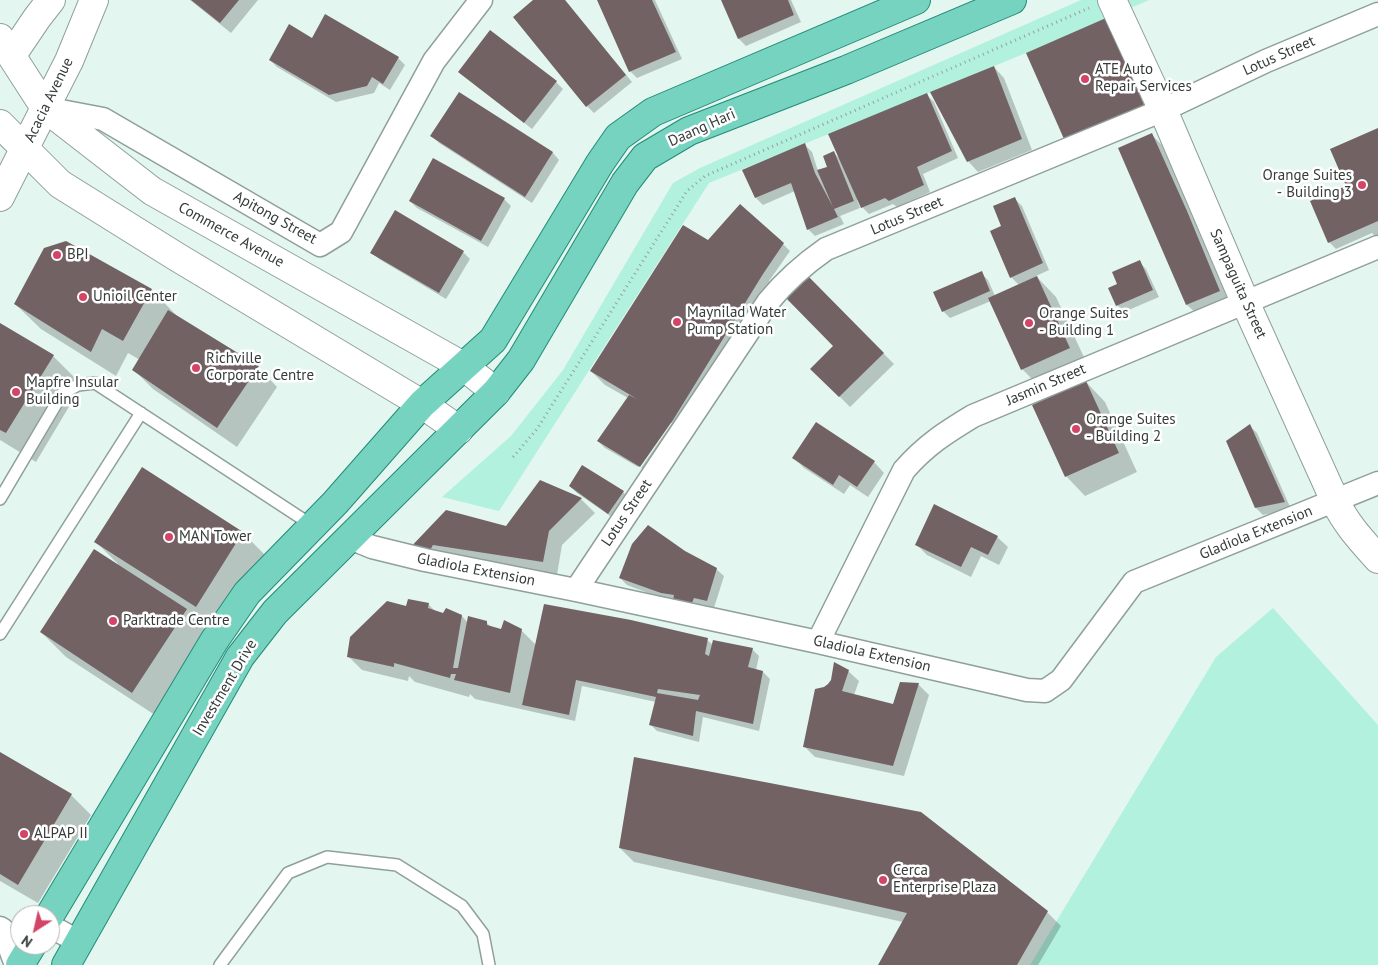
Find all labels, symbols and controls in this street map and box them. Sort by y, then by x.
street label: Lotus Street [1240,32,1318,80]
street label: Acacia Avenue [21,55,77,145]
place label: ATE Auto Repair Services [1095,61,1192,96]
marker: ATE Auto Repair Services [1079,73,1091,85]
street label: Daang Hari [666,105,738,151]
place label: Orange Suites - Building 3 [1262,167,1352,202]
marker: Orange Suites - Building 3 [1356,179,1368,191]
street label: Apitong Street [230,188,320,248]
street label: Lotus Street [868,193,946,239]
street label: Commerce Avenue [175,199,287,271]
street label: Sampaguita Street [1206,226,1270,342]
place label: BPI [67,246,89,264]
marker: BPI [51,249,63,261]
place label: Unioil Center [93,288,177,306]
marker: Unioil Center [77,291,89,303]
place label: Maynilad Water Pump Station [687,304,786,339]
place label: Orange Suites - Building 1 [1039,305,1129,340]
marker: Maynilad Water Pump Station [671,316,683,328]
marker: Orange Suites - Building 1 [1023,317,1035,329]
place label: Richville Corporate Centre [206,350,314,385]
street label: Jasmin Street [1003,360,1089,410]
marker: Richville Corporate Centre [190,362,202,374]
place label: Mapfre Insular Building [26,374,119,409]
marker: Mapfre Insular Building [10,386,22,398]
place label: Orange Suites - Building 2 [1086,411,1176,446]
marker: Orange Suites - Building 2 [1070,423,1082,435]
street label: Lotus Street [598,476,656,550]
street label: Gladiola Extension [1197,502,1315,564]
place label: MAN Tower [179,528,252,546]
marker: MAN Tower [163,531,175,543]
street label: Gladiola Extension [415,550,537,590]
place label: Parktrade Centre [123,612,230,630]
marker: Parktrade Centre [107,615,119,627]
street label: Gladiola Extension [811,632,933,676]
street label: Investment Drive [189,636,261,740]
place label: ALPAP II [34,825,88,843]
marker: ALPAP II [18,828,30,840]
place label: Cerca Enterprise Plaza [893,862,996,897]
marker: Cerca Enterprise Plaza [877,874,889,886]
north arrow [10,905,60,955]
text: N [18,931,36,951]

